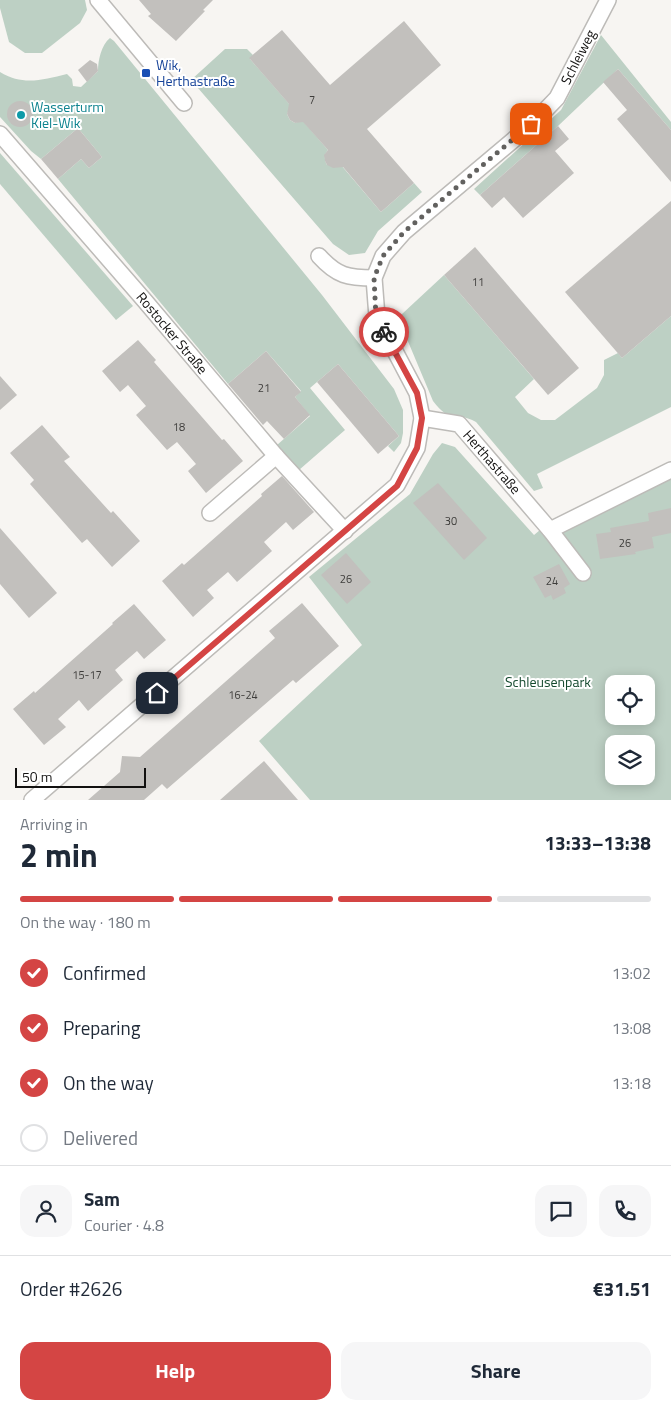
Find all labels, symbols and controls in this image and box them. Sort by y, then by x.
street label: Schleiweg [555,26,600,88]
place label: Wik, Herthastraße [156,54,235,91]
marker: Wik, Herthastraße [140,67,152,79]
house number: 7 [309,92,315,108]
place label: Wasserturm Kiel-Wik [31,96,104,133]
pin [510,103,552,145]
marker: Wasserturm Kiel-Wik [15,109,27,121]
icon: bag [517,110,545,138]
house number: 11 [472,274,484,290]
street label: Rostocker Straße [132,287,213,378]
courier [359,307,409,357]
icon: bike [370,318,398,346]
house number: 21 [258,380,270,396]
house number: 18 [173,419,185,435]
street label: Herthastraße [458,425,526,498]
house number: 30 [445,513,457,529]
house number: 26 [619,535,631,551]
house number: 26 [340,571,352,587]
house number: 24 [546,573,558,589]
house number: 15-17 [72,667,102,683]
park label: Schleusenpark [505,671,591,692]
pin [136,672,178,714]
map controls [605,675,655,785]
button: locate [605,675,655,725]
icon: home [143,679,171,707]
house number: 16-24 [228,687,258,703]
button: layers [605,735,655,785]
scale bar [15,765,146,788]
text: 50 m [22,766,52,787]
text: Arriving in [20,812,88,836]
text: 13:33–13:38 [544,828,651,857]
text: 2 min [20,831,98,879]
text: On the way · 180 m [20,910,151,934]
text: Confirmed [63,958,146,987]
icon: check [20,959,48,987]
text: 13:02 [612,961,651,985]
text: Preparing [63,1013,140,1042]
icon: check [20,1014,48,1042]
text: 13:08 [612,1016,651,1040]
text: On the way [63,1068,154,1097]
icon: check [20,1069,48,1097]
text: 13:18 [612,1071,651,1095]
text: Delivered [63,1123,138,1152]
text: Sam [84,1184,120,1213]
button: person [20,1185,72,1237]
button: chat [535,1185,587,1237]
button: phone [599,1185,651,1237]
text: Courier · 4.8 [84,1213,164,1237]
text: Order #2626 [20,1274,122,1303]
text: €31.51 [593,1274,651,1303]
button: Help [20,1342,331,1400]
button: Share [341,1342,651,1400]

